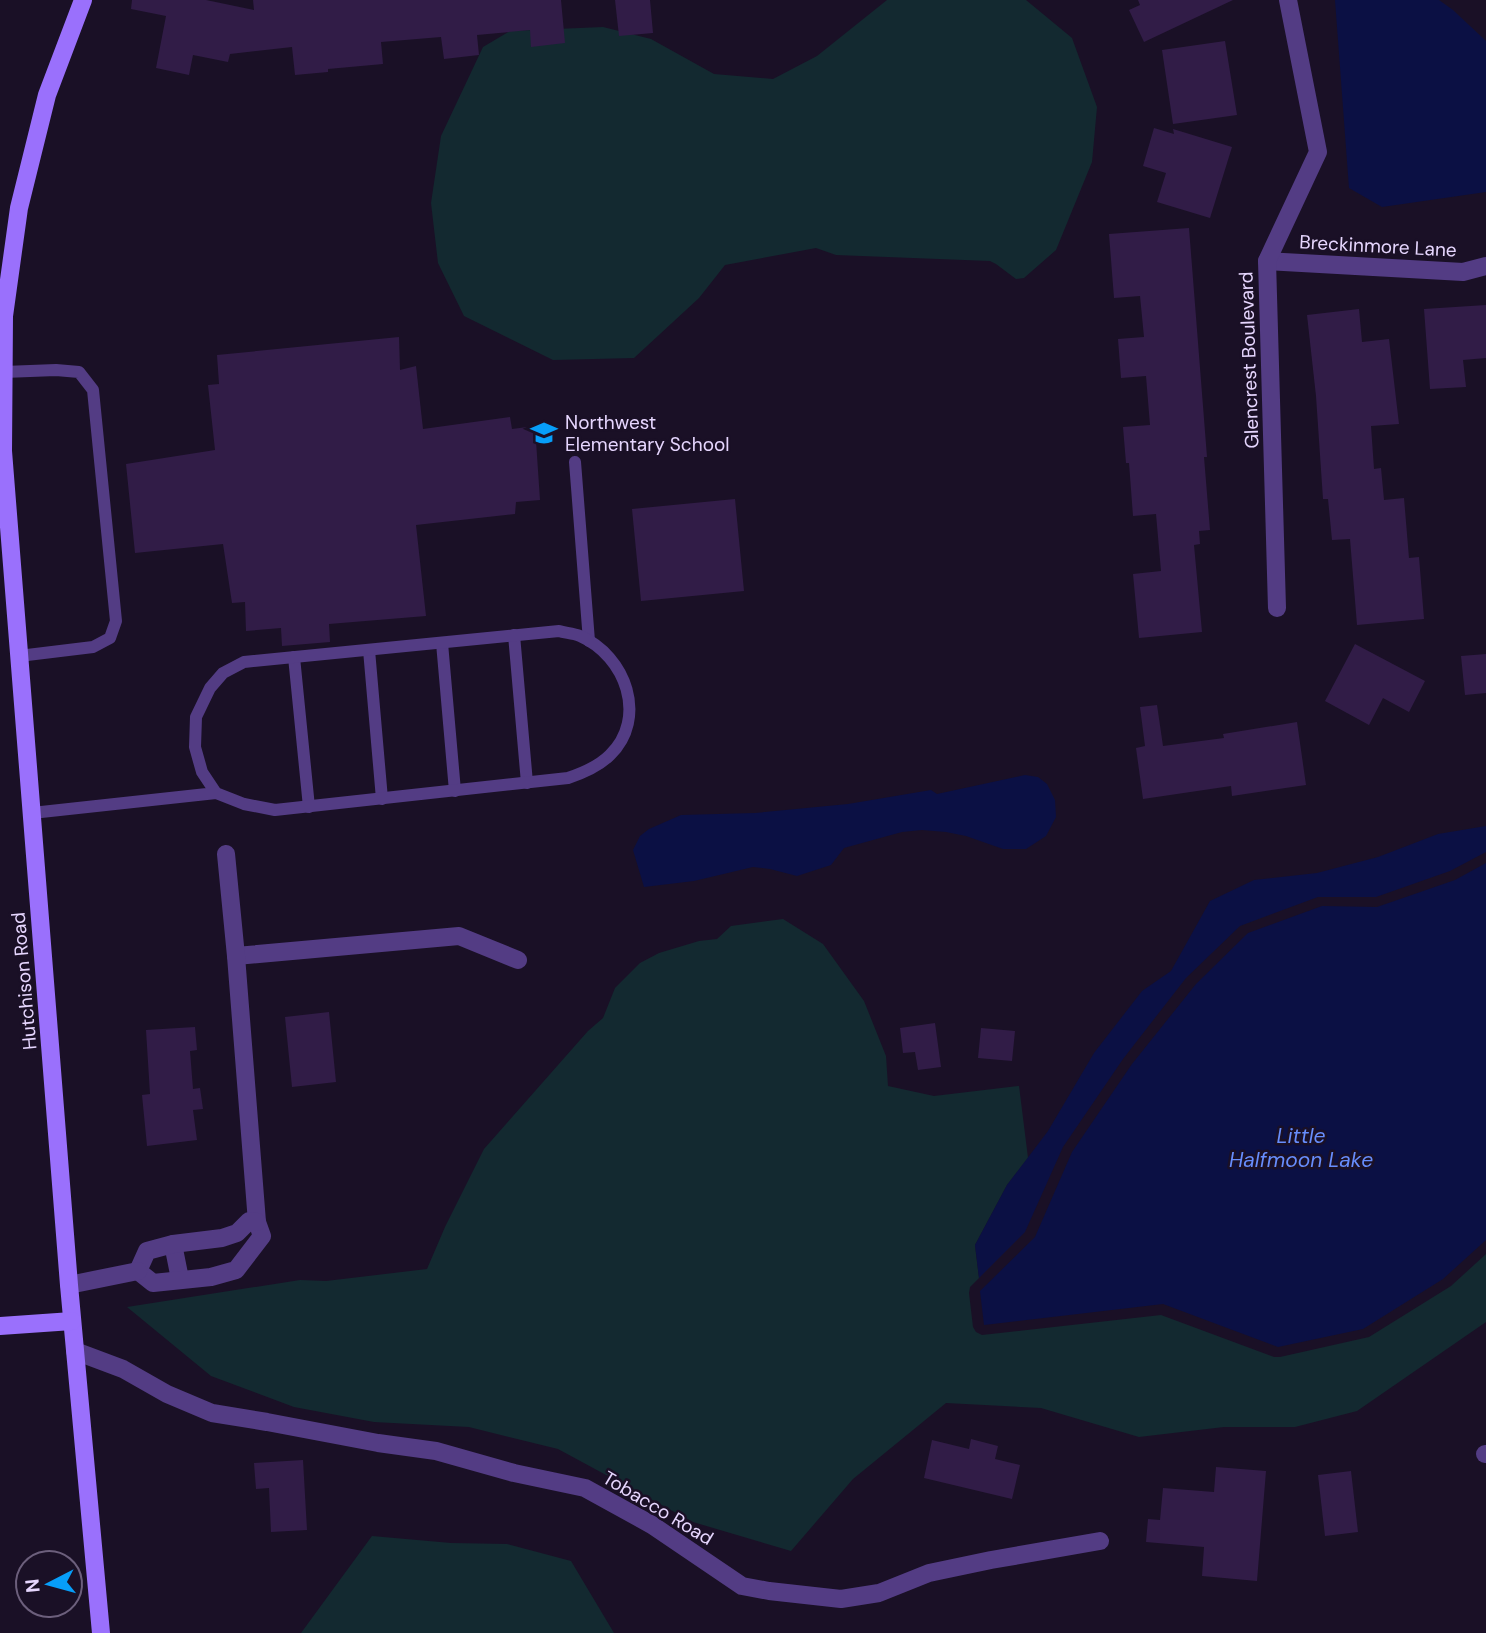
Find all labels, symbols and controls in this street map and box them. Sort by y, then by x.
street label: Breckinmore Lane [1299,229,1457,263]
street label: Glencrest Boulevard [1233,271,1265,449]
place label: Northwest Elementary School [565,410,729,457]
school or university icon: Northwest Elementary School [529,418,559,448]
street label: Hutchison Road [6,911,42,1051]
water label: Little Halfmoon Lake [1229,1122,1373,1174]
street label: Tobacco Road [598,1465,718,1551]
north arrow [14,1549,84,1619]
text: N [19,1578,46,1594]

